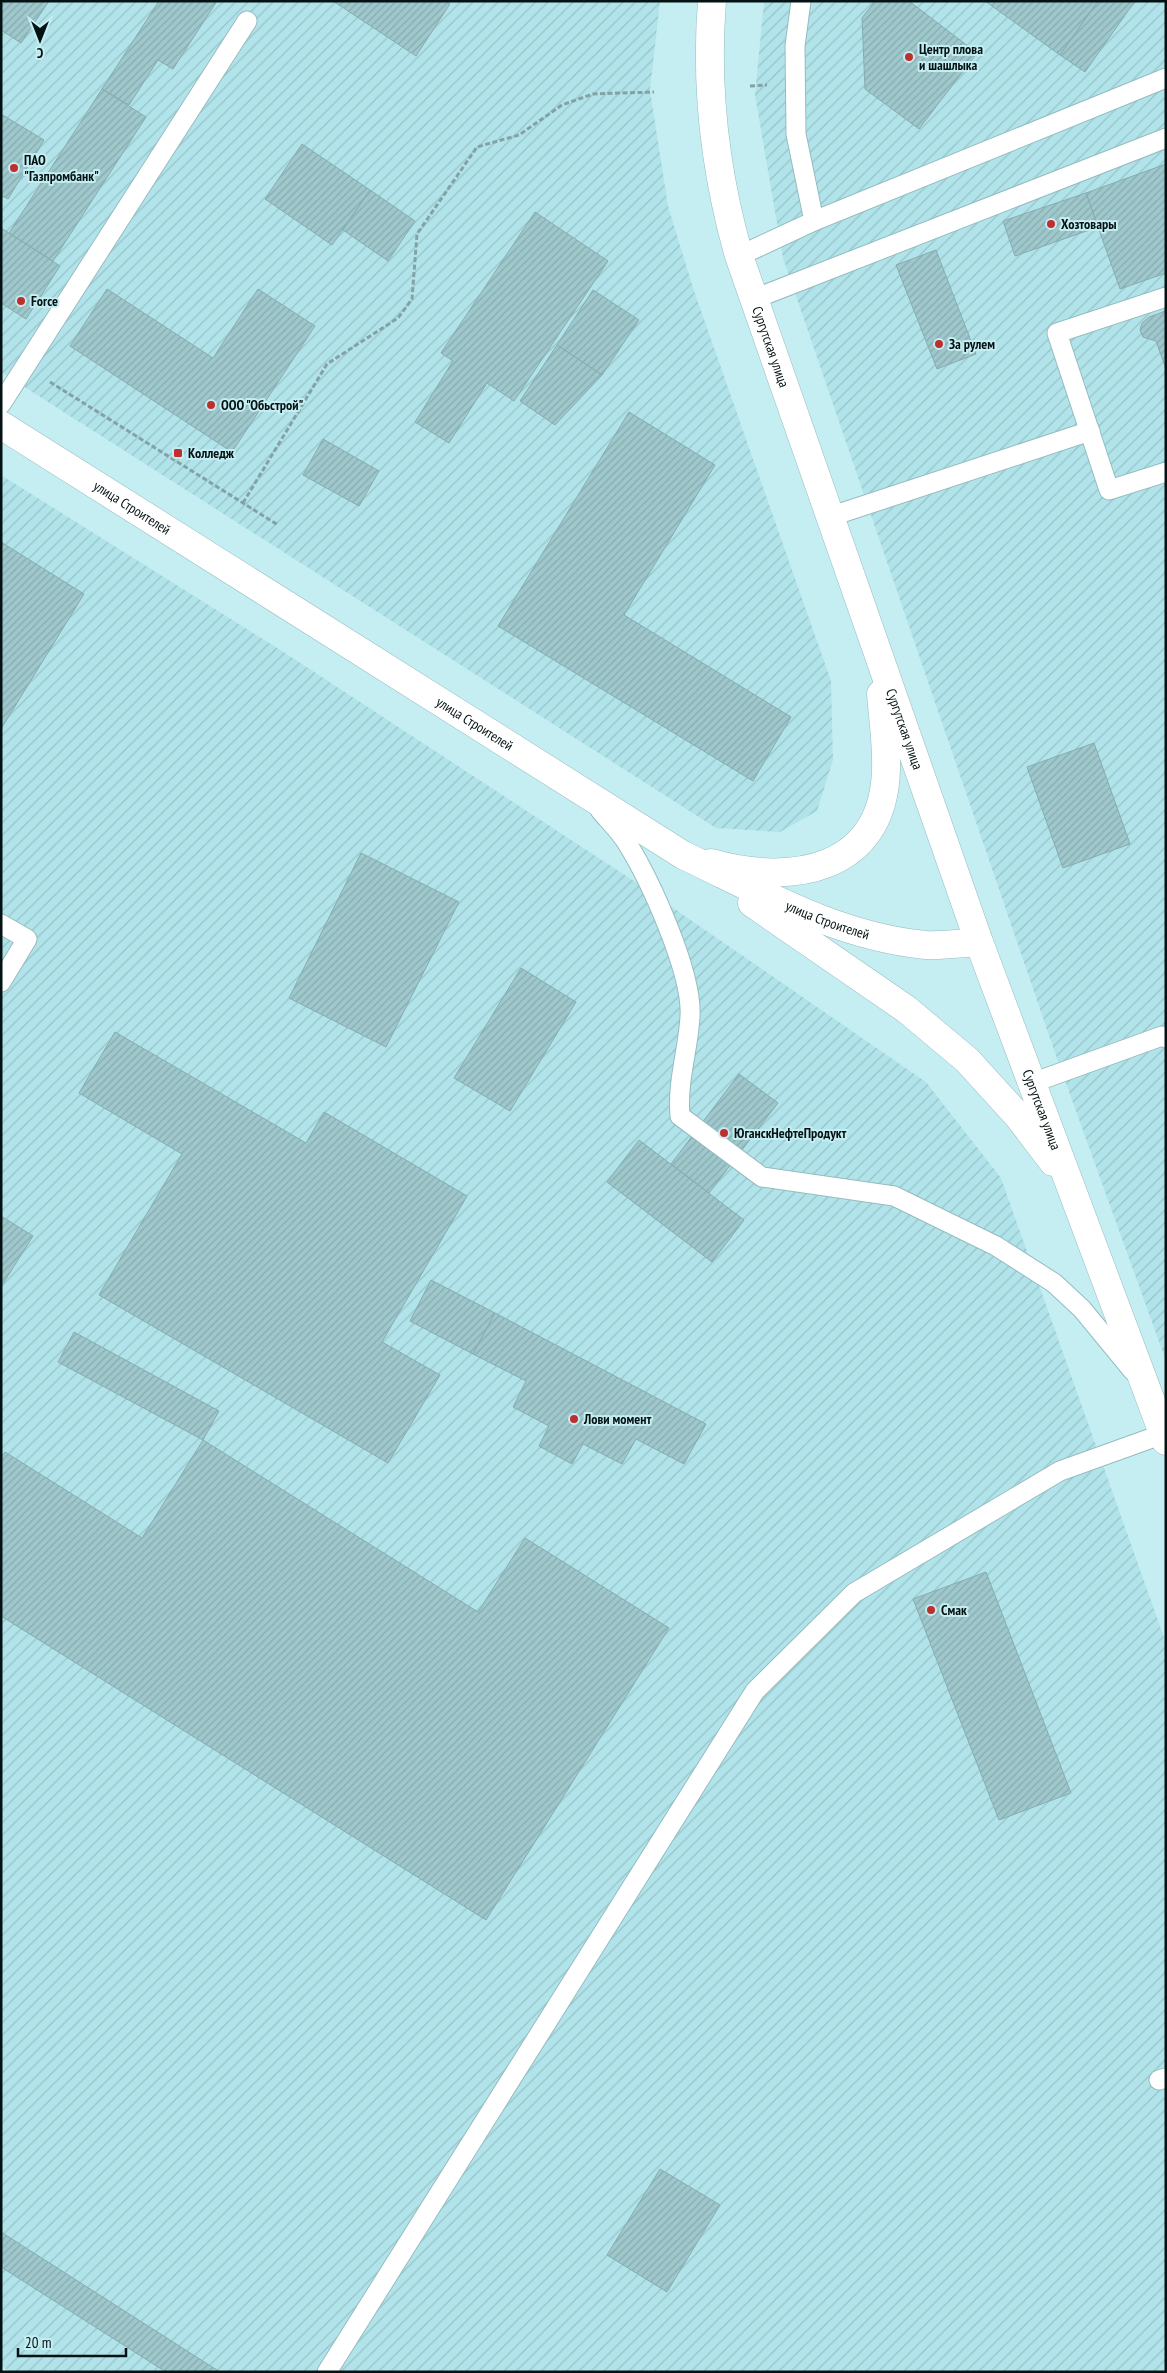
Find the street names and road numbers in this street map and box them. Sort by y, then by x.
street label: Сургутская улица [748,304,793,390]
street label: улица Строителей [90,477,174,539]
street label: Сургутская улица [882,686,927,772]
street label: улица Строителей [433,693,517,755]
street label: улица Строителей [783,896,871,943]
street label: Сургутская улица [1019,1067,1065,1152]

